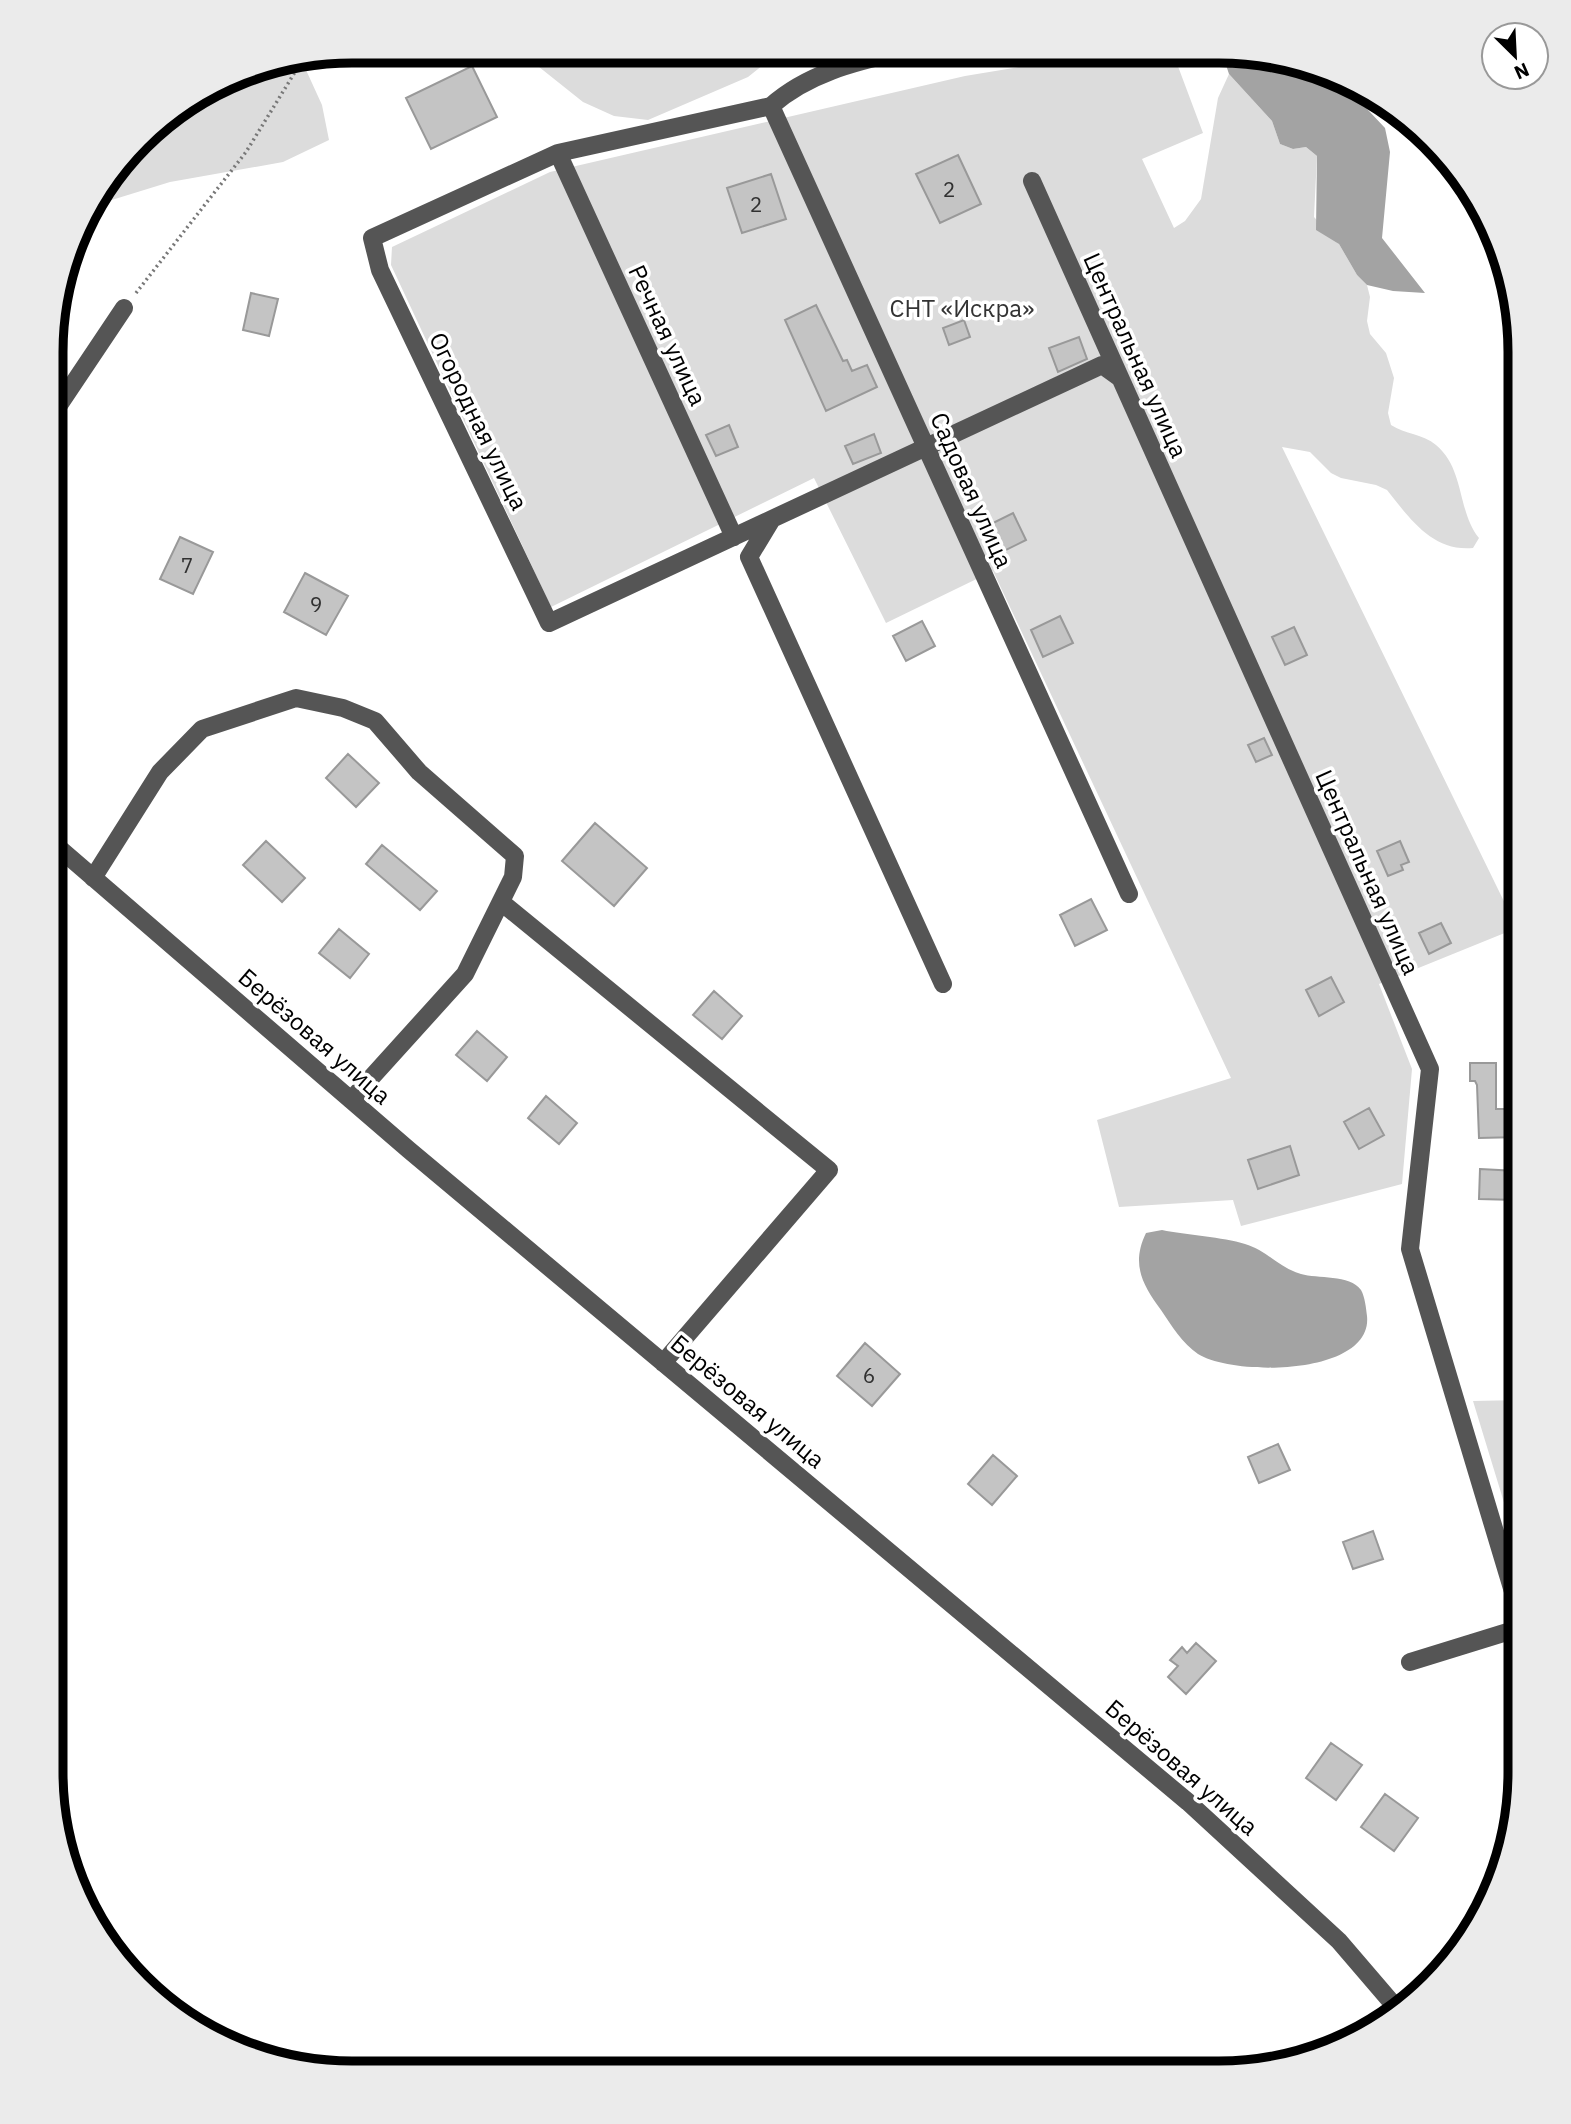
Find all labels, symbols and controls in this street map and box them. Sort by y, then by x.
north arrow [1480,21,1550,91]
text: N [1511,58,1533,85]
house number: 2 [943,175,955,203]
house number: 2 [750,190,762,218]
street label: Центральная улица [1076,248,1196,463]
street label: Речная улица [621,259,715,411]
park label: СНТ «Искра» [890,292,1034,324]
street label: Огородная улица [422,327,536,515]
street label: Садовая улица [923,407,1021,573]
house number: 7 [181,551,193,579]
house number: 9 [310,590,322,618]
street label: Центральная улица [1308,765,1428,980]
street label: Берёзовая улица [232,961,398,1111]
street label: Берёзовая улица [664,1327,832,1475]
house number: 6 [863,1361,875,1389]
street label: Берёзовая улица [1099,1692,1265,1842]

